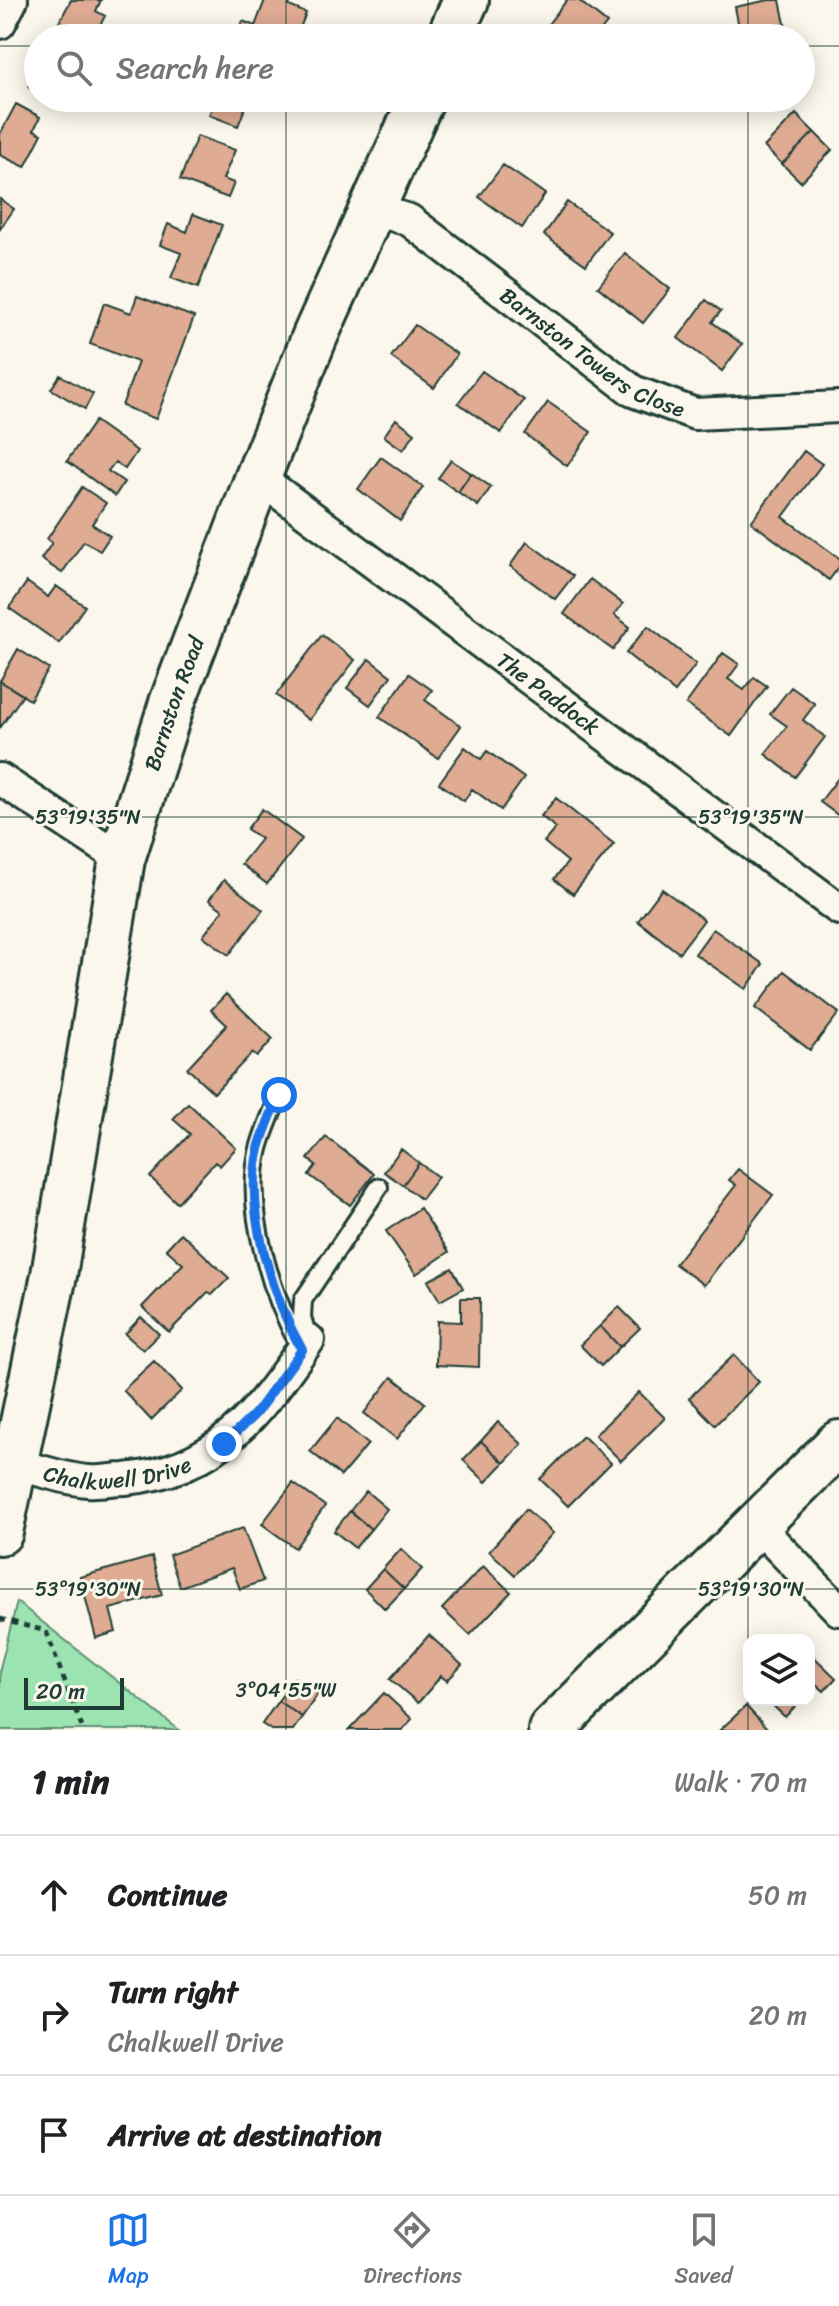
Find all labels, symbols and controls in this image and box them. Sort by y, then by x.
search box [24,24,815,112]
text: Search here [116,41,274,95]
icon: search [52,46,96,90]
street label: Barnston Towers Close [491,277,691,429]
street label: Barnston Road [133,629,216,776]
street label: The Paddock [488,641,609,746]
text: 53°19'35"N [35,800,141,835]
text: 53°19'35"N [698,800,804,835]
route start [261,1077,297,1113]
route end [206,1426,242,1462]
street label: Chalkwell Drive [39,1445,198,1501]
text: 53°19'30"N [35,1572,141,1607]
text: 53°19'30"N [698,1572,804,1607]
map controls [743,1634,815,1706]
button: layers [743,1634,815,1706]
text: 20 m [36,1672,85,1711]
text: 3°04'55"W [236,1673,337,1708]
scale bar [24,1674,124,1710]
text: 1 min [32,1752,109,1812]
text: Walk · 70 m [674,1759,807,1805]
text: Continue [108,1868,227,1922]
text: 50 m [748,1872,807,1918]
icon: ahead [32,1873,76,1917]
text: Turn right [108,1965,238,2019]
text: 20 m [749,1992,807,2038]
icon: right [32,1993,76,2037]
text: Chalkwell Drive [108,2019,284,2065]
text: Arrive at destination [108,2108,382,2162]
icon: arrive [32,2113,76,2157]
tab: Map [106,2208,150,2295]
tab: Directions [363,2208,462,2295]
tab: Saved [675,2208,733,2295]

